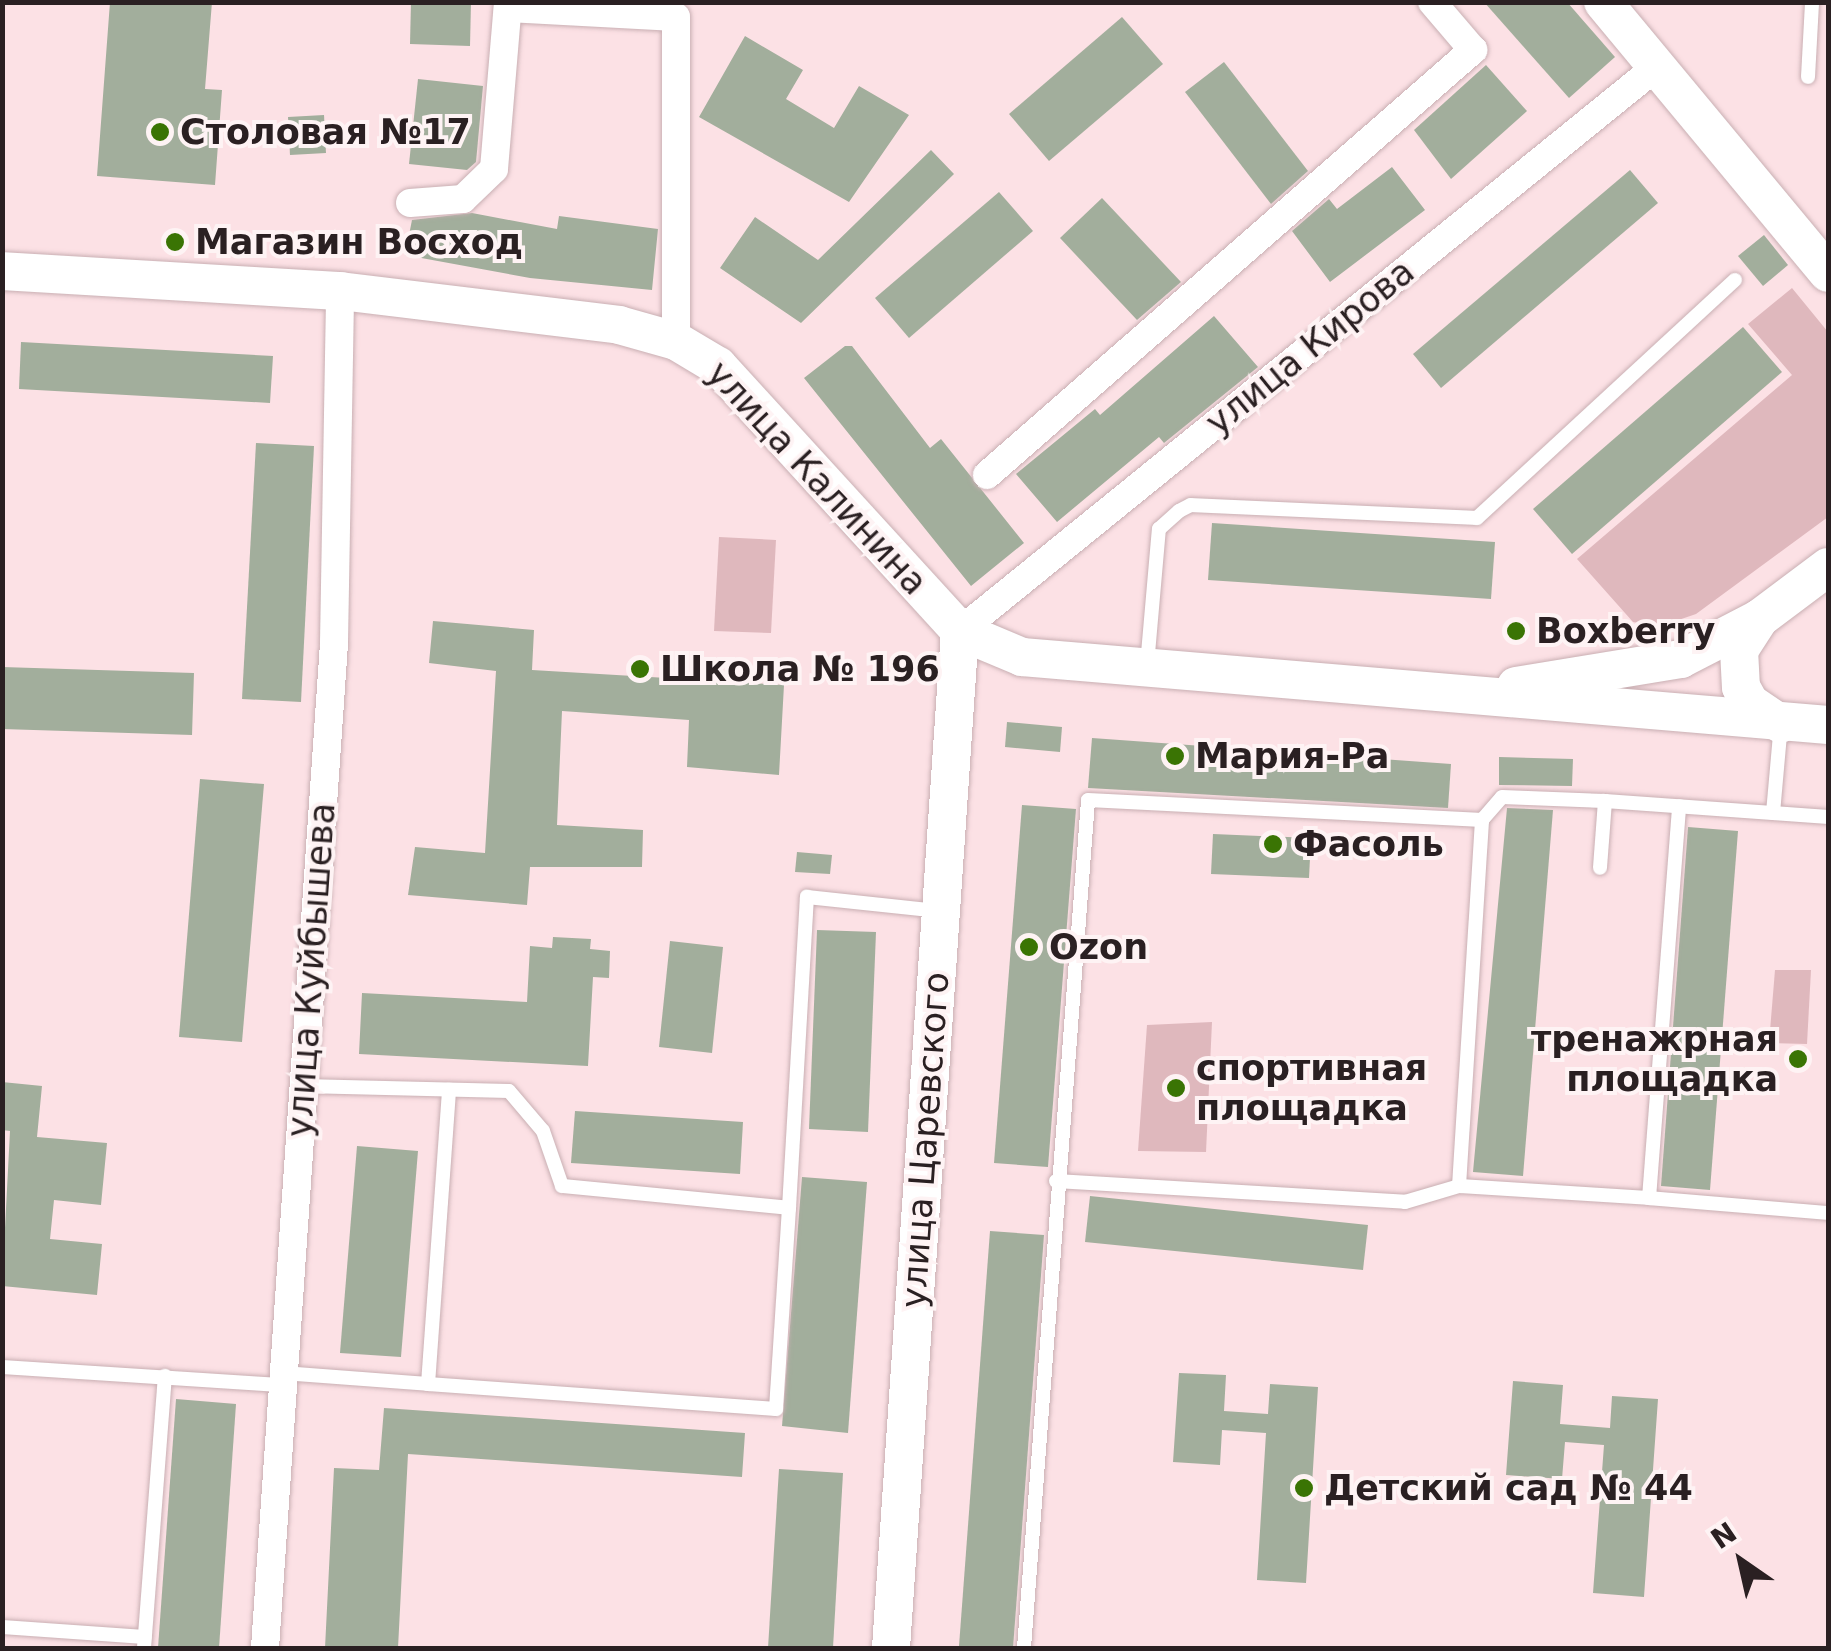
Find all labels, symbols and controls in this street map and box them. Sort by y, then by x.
place label: Столовая №17 [180,111,471,153]
marker: Столовая №17 [149,121,171,143]
place label: Магазин Восход [195,221,523,263]
marker: Магазин Восход [164,231,186,253]
street label: улица Кирова [1197,250,1423,444]
street label: улица Калинина [698,353,936,603]
place label: Boxberry [1536,610,1715,652]
marker: Boxberry [1505,620,1527,642]
place label: Школа № 196 [660,648,940,690]
marker: Школа № 196 [629,658,651,680]
place label: Мария-Ра [1195,735,1389,777]
marker: Мария-Ра [1164,745,1186,767]
street label: улица Куйбышева [278,801,344,1139]
place label: Фасоль [1293,823,1444,865]
marker: Фасоль [1262,833,1284,855]
place label: Ozon [1049,926,1148,968]
marker: Ozon [1018,936,1040,958]
street label: улица Царевского [892,971,958,1309]
place label: тренажрная площадка [1531,1018,1778,1100]
place label: спортивная площадка [1196,1047,1427,1129]
marker: тренажрная площадка [1787,1048,1809,1070]
marker: спортивная площадка [1165,1077,1187,1099]
place label: Детский сад № 44 [1324,1467,1693,1509]
marker: Детский сад № 44 [1293,1477,1315,1499]
north arrow [1691,1511,1791,1611]
text: N [1705,1515,1743,1556]

